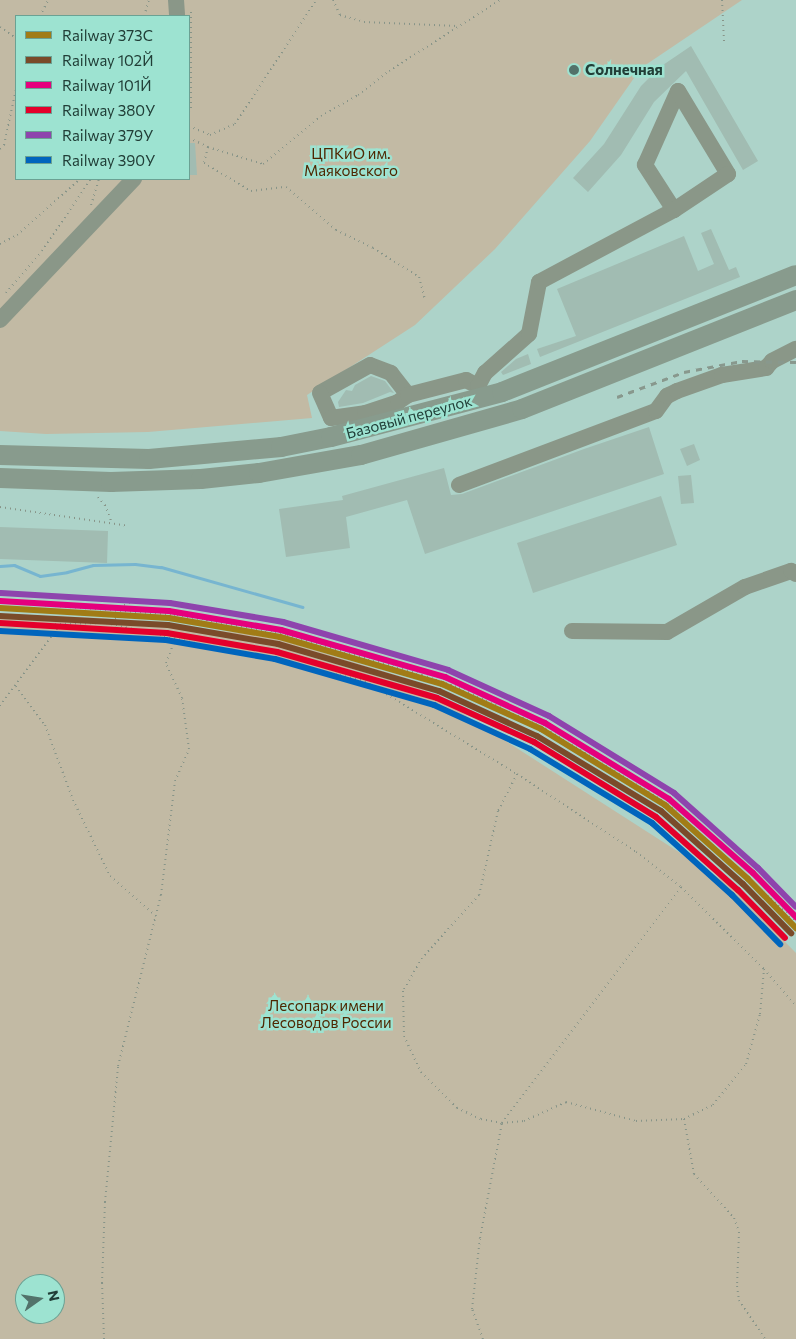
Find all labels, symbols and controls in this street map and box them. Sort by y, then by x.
legend [15,15,190,180]
text: Railway 373C [62,26,153,44]
text: Railway 102Й [62,51,153,69]
place label: Солнечная [585,61,663,79]
marker: Солнечная [567,63,581,77]
text: Railway 101Й [62,76,152,94]
text: Railway 380У [62,101,155,119]
text: Railway 379У [62,126,153,144]
park label: ЦПКиО им. Маяковского [304,144,398,179]
text: Railway 390У [62,151,155,169]
street label: Базовый переулок [344,392,474,442]
park label: Лесопарк имени Лесоводов России [260,996,392,1031]
north arrow [15,1274,65,1324]
text: N [45,1289,64,1303]

